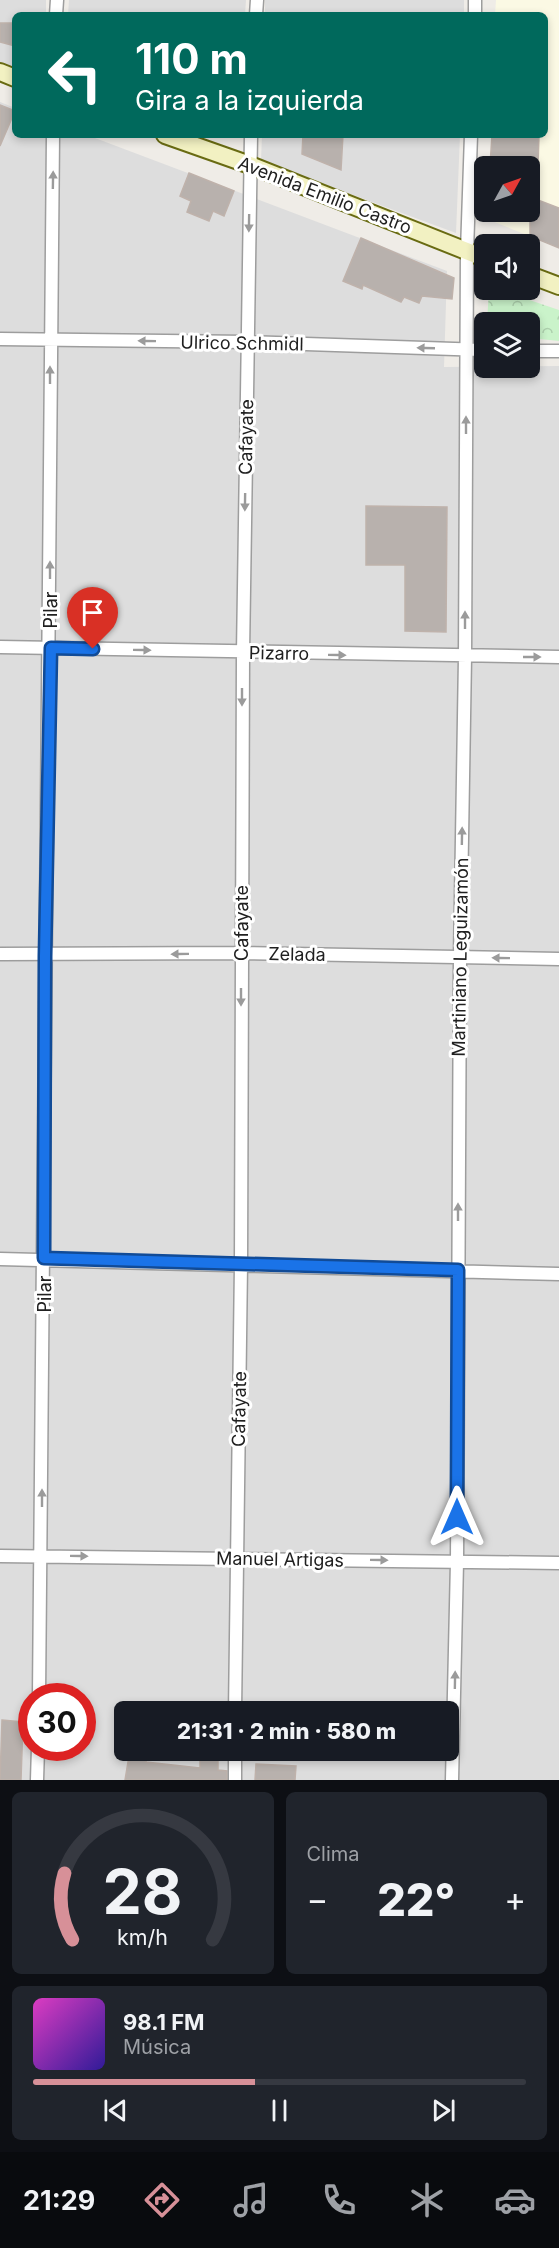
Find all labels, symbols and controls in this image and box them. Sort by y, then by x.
text: 110 m [135,33,248,84]
icon: left [36,36,114,114]
text: Gira a la izquierda [135,84,364,117]
street label: Avenida Emilio Castro [235,152,415,238]
north arrow [474,156,540,222]
map controls [474,156,540,378]
one-way arrow [48,170,58,189]
one-way arrow [244,214,254,233]
button: sound [474,234,540,300]
button: layers [474,312,540,378]
street label: Ulrico Schmidl [180,331,304,355]
one-way arrow [138,336,157,345]
one-way arrow [417,343,436,352]
one-way arrow [45,365,55,384]
street label: Cafayate [235,399,257,475]
one-way arrow [462,416,471,435]
one-way arrow [240,493,250,512]
one-way arrow [45,560,55,579]
pin [67,587,118,649]
street label: Pilar [40,591,61,629]
icon: arrive [76,596,109,629]
one-way arrow [460,611,470,630]
street label: Pizarro [249,642,309,664]
one-way arrow [133,645,152,655]
one-way arrow [328,650,347,659]
one-way arrow [523,652,542,662]
one-way arrow [237,688,247,707]
one-way arrow [457,827,467,846]
street label: Martiniano Leguizamón [448,857,472,1057]
street label: Cafayate [231,885,252,961]
street label: Zelada [268,943,326,965]
one-way arrow [170,949,189,959]
one-way arrow [491,954,510,963]
one-way arrow [236,988,246,1007]
one-way arrow [453,1202,463,1221]
street label: Pilar [34,1275,55,1313]
street label: Cafayate [228,1371,250,1447]
position arrow [425,1485,489,1549]
one-way arrow [37,1488,47,1507]
street label: Manuel Artigas [216,1547,344,1571]
one-way arrow [70,1551,89,1561]
one-way arrow [370,1556,389,1565]
one-way arrow [450,1670,459,1689]
speed limit sign: 30 [18,1683,96,1761]
text: 21:31 · 2 min · 580 m [177,1718,396,1744]
text: Clima [307,1842,360,1866]
text: 28 [103,1854,183,1929]
text: 22° [377,1872,455,1927]
text: − [307,1879,328,1919]
text: + [504,1879,526,1919]
text: km/h [117,1924,168,1950]
text: 98.1 FM [123,2009,205,2035]
text: Música [123,2035,191,2059]
icon: previous [99,2094,132,2127]
icon: pause [263,2094,296,2127]
icon: next [427,2094,460,2127]
icon: directions [141,2179,183,2221]
icon: music [230,2179,272,2221]
icon: phone [318,2179,360,2221]
icon: climate [406,2179,448,2221]
icon: car [494,2179,536,2221]
text: 21:29 [23,2184,95,2217]

